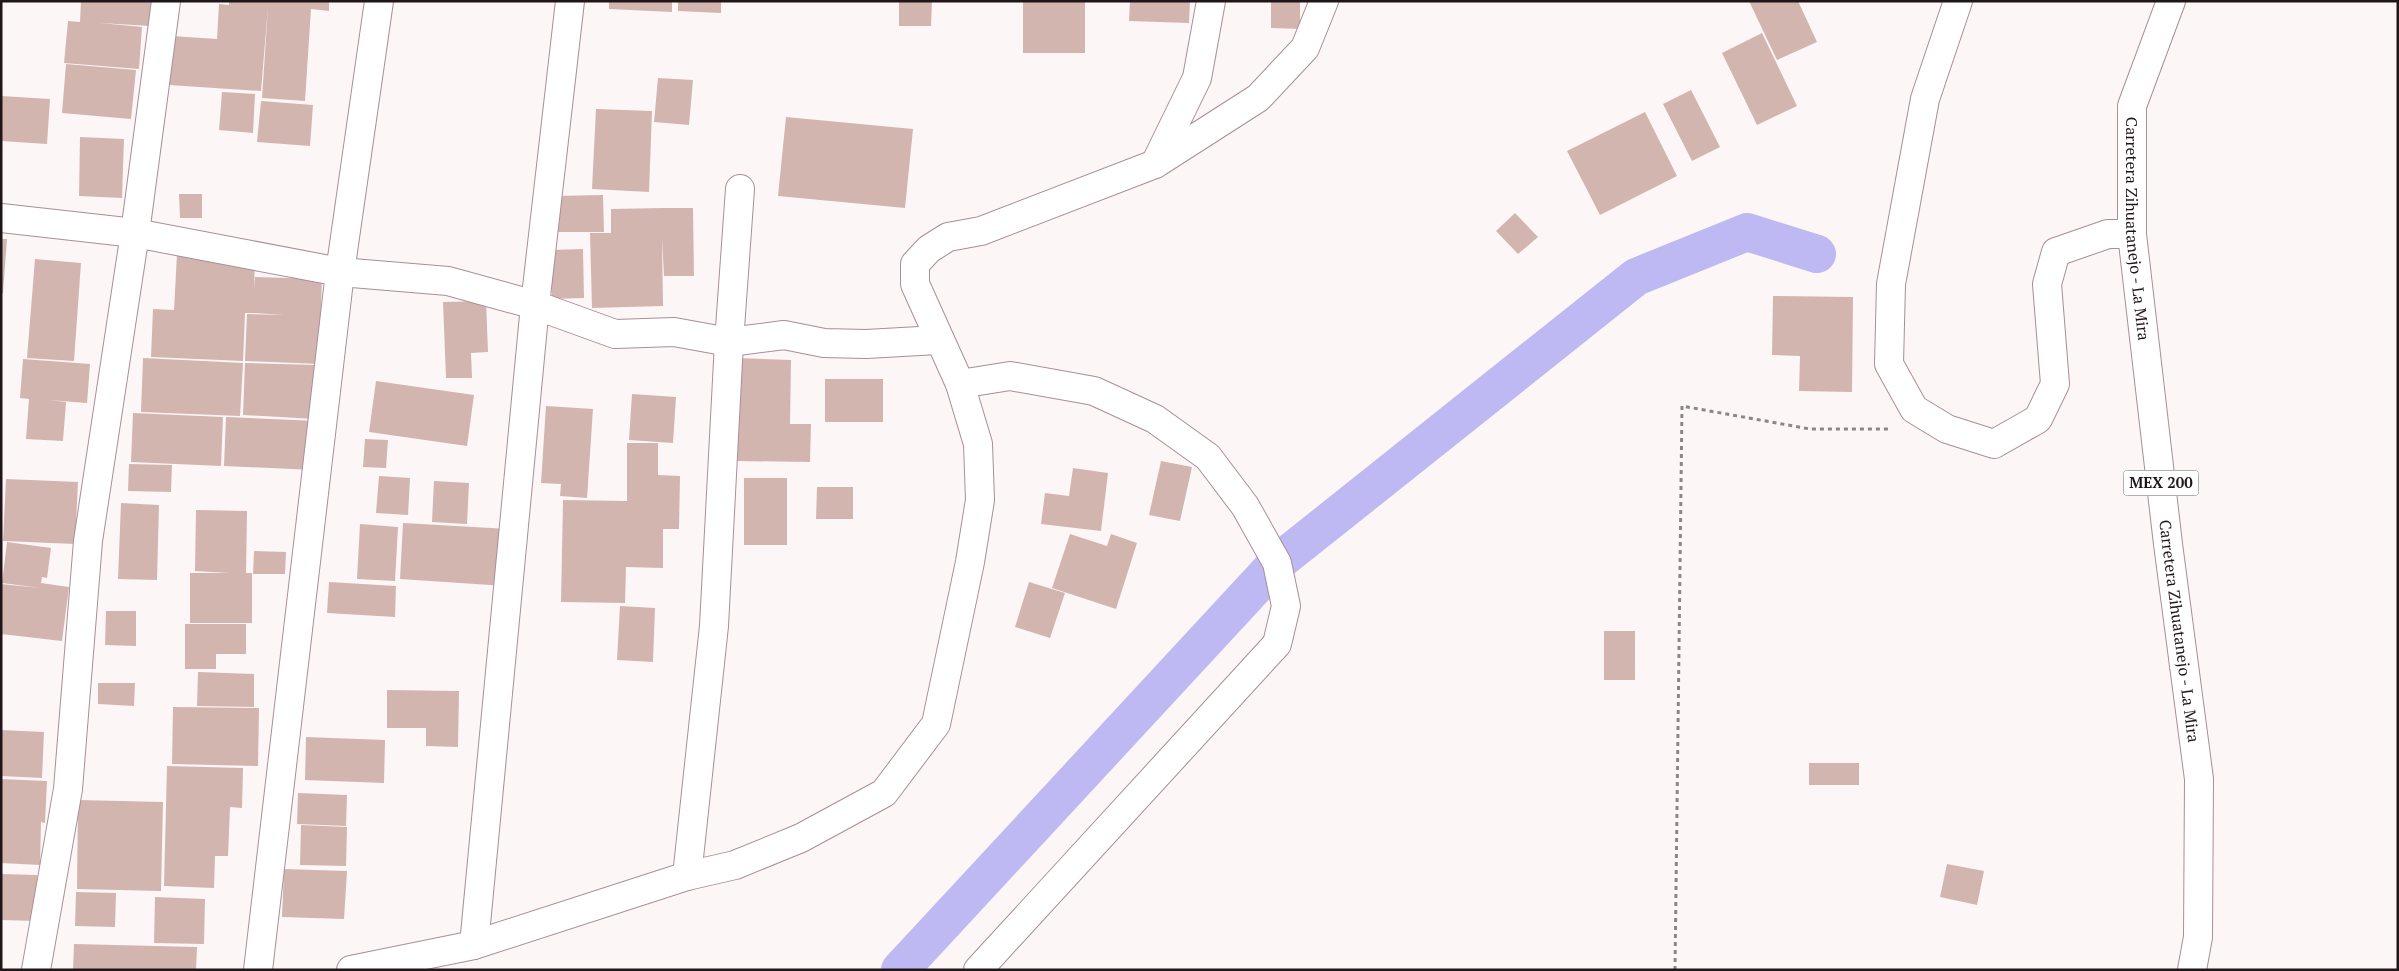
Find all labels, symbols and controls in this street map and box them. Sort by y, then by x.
street label: Carretera Zihuatanejo - La Mira [2121,117,2155,342]
road number: MEX 200 [2124,470,2198,496]
street label: Carretera Zihuatanejo - La Mira [2154,519,2205,744]

